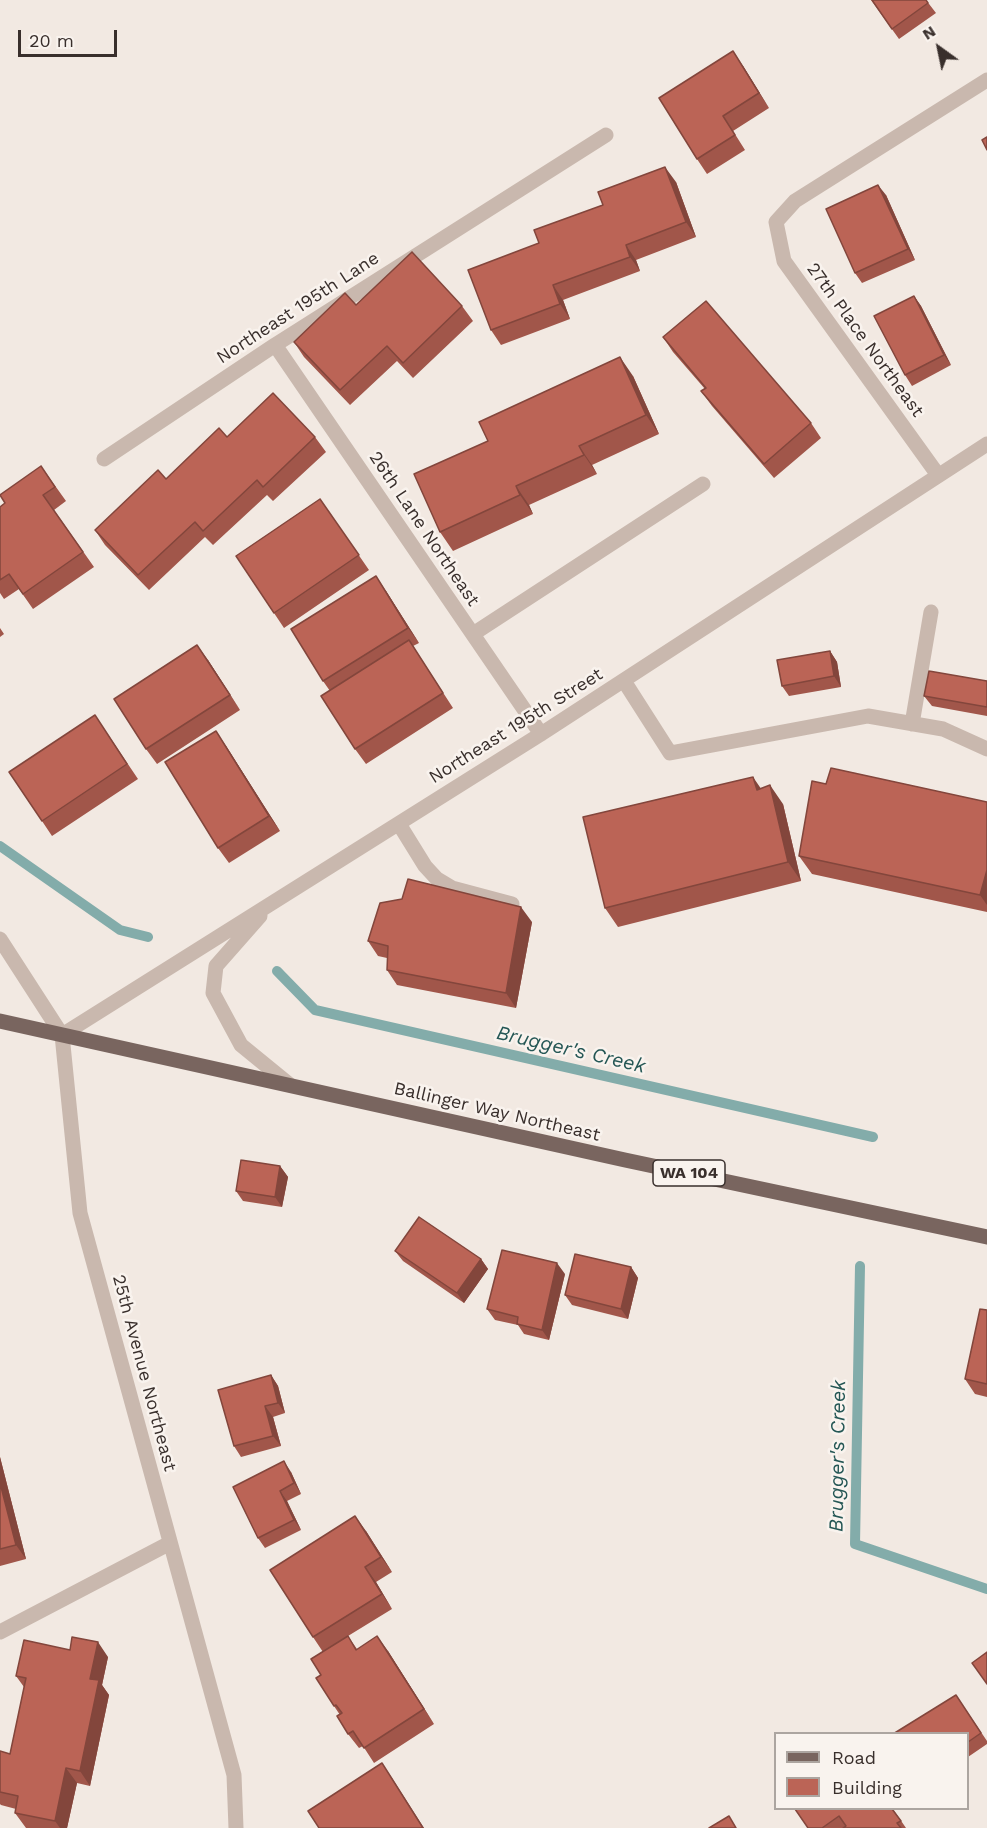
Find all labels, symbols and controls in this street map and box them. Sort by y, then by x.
scale bar [21,18,120,56]
north arrow [909,18,969,78]
text: N [919,21,939,44]
text: 20 m [29,30,74,51]
street label: Northeast 195th Lane [213,247,383,369]
street label: 27th Place Northeast [802,259,928,421]
street label: 26th Lane Northeast [364,448,484,610]
street label: Northeast 195th Street [425,664,607,788]
water label: Brugger's Creek [494,1021,648,1079]
street label: Ballinger Way Northeast [392,1078,602,1146]
road number: WA 104 [653,1160,725,1186]
street label: 25th Avenue Northeast [107,1272,181,1474]
water label: Brugger's Creek [825,1380,851,1532]
legend [774,1732,969,1810]
text: Road [832,1747,876,1768]
text: Building [832,1777,902,1798]

